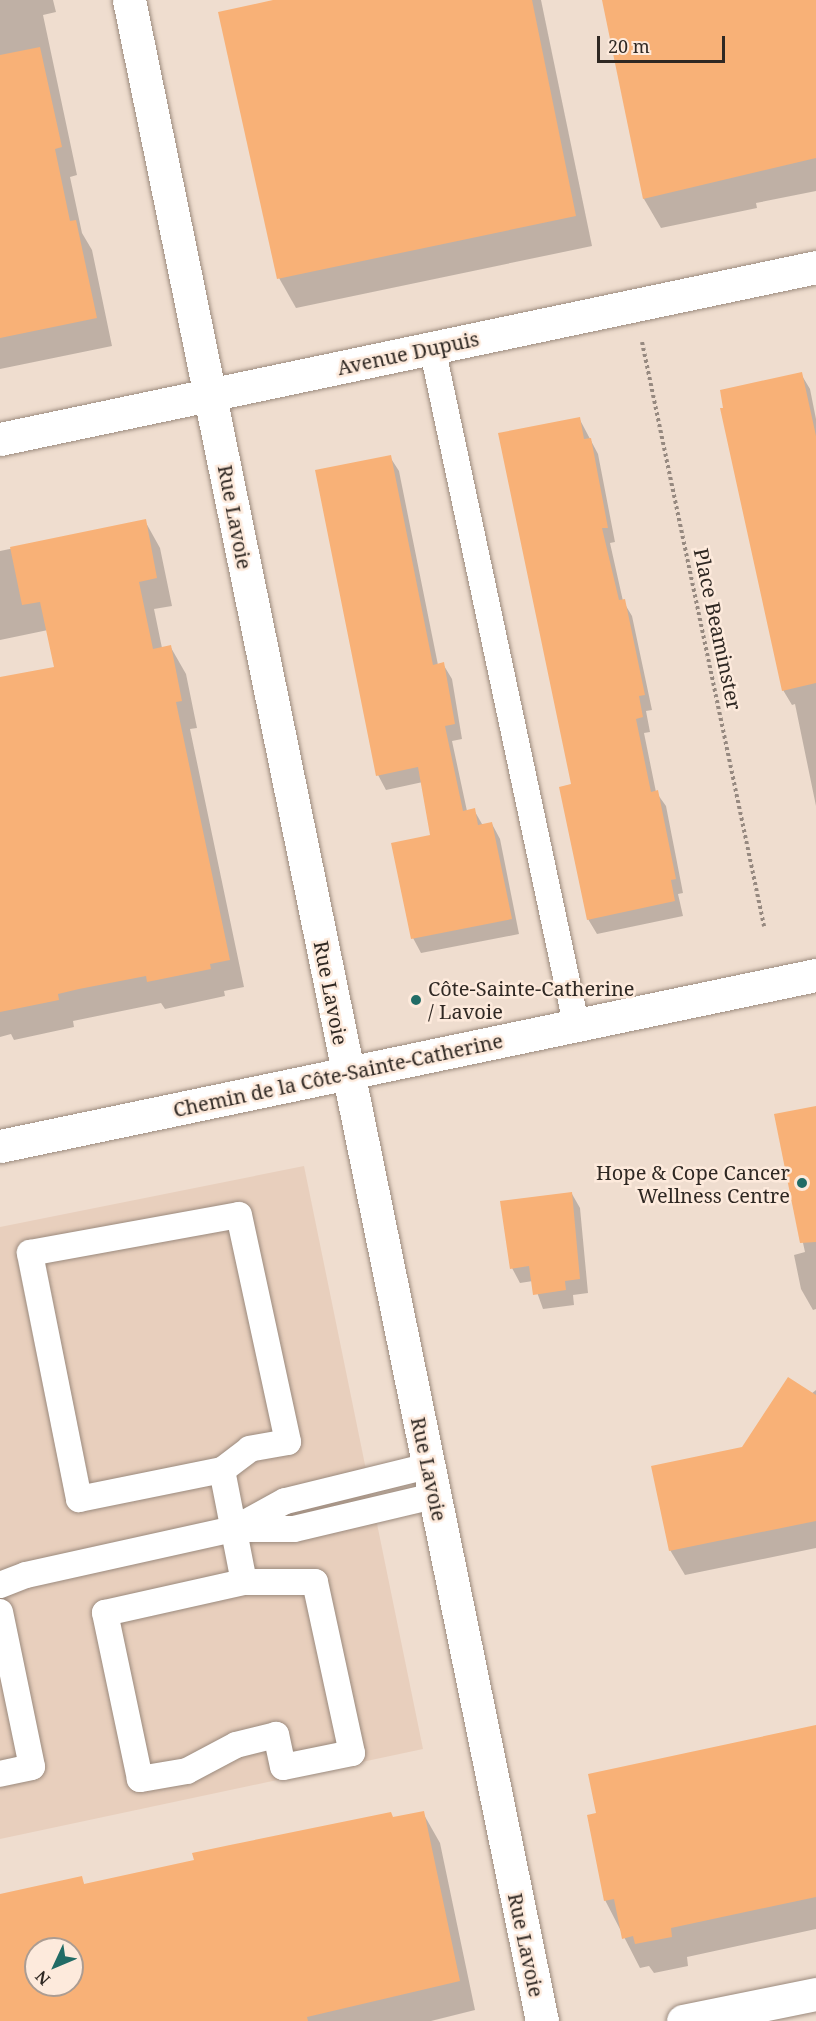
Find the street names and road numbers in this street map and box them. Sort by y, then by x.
street label: Avenue Dupuis [335,326,481,380]
street label: Rue Lavoie [213,463,257,571]
street label: Place Beaminster [689,546,747,712]
street label: Rue Lavoie [309,939,353,1047]
street label: Chemin de la Côte-Sainte-Catherine [171,1028,505,1122]
street label: Rue Lavoie [406,1415,452,1523]
street label: Rue Lavoie [503,1891,549,1999]

